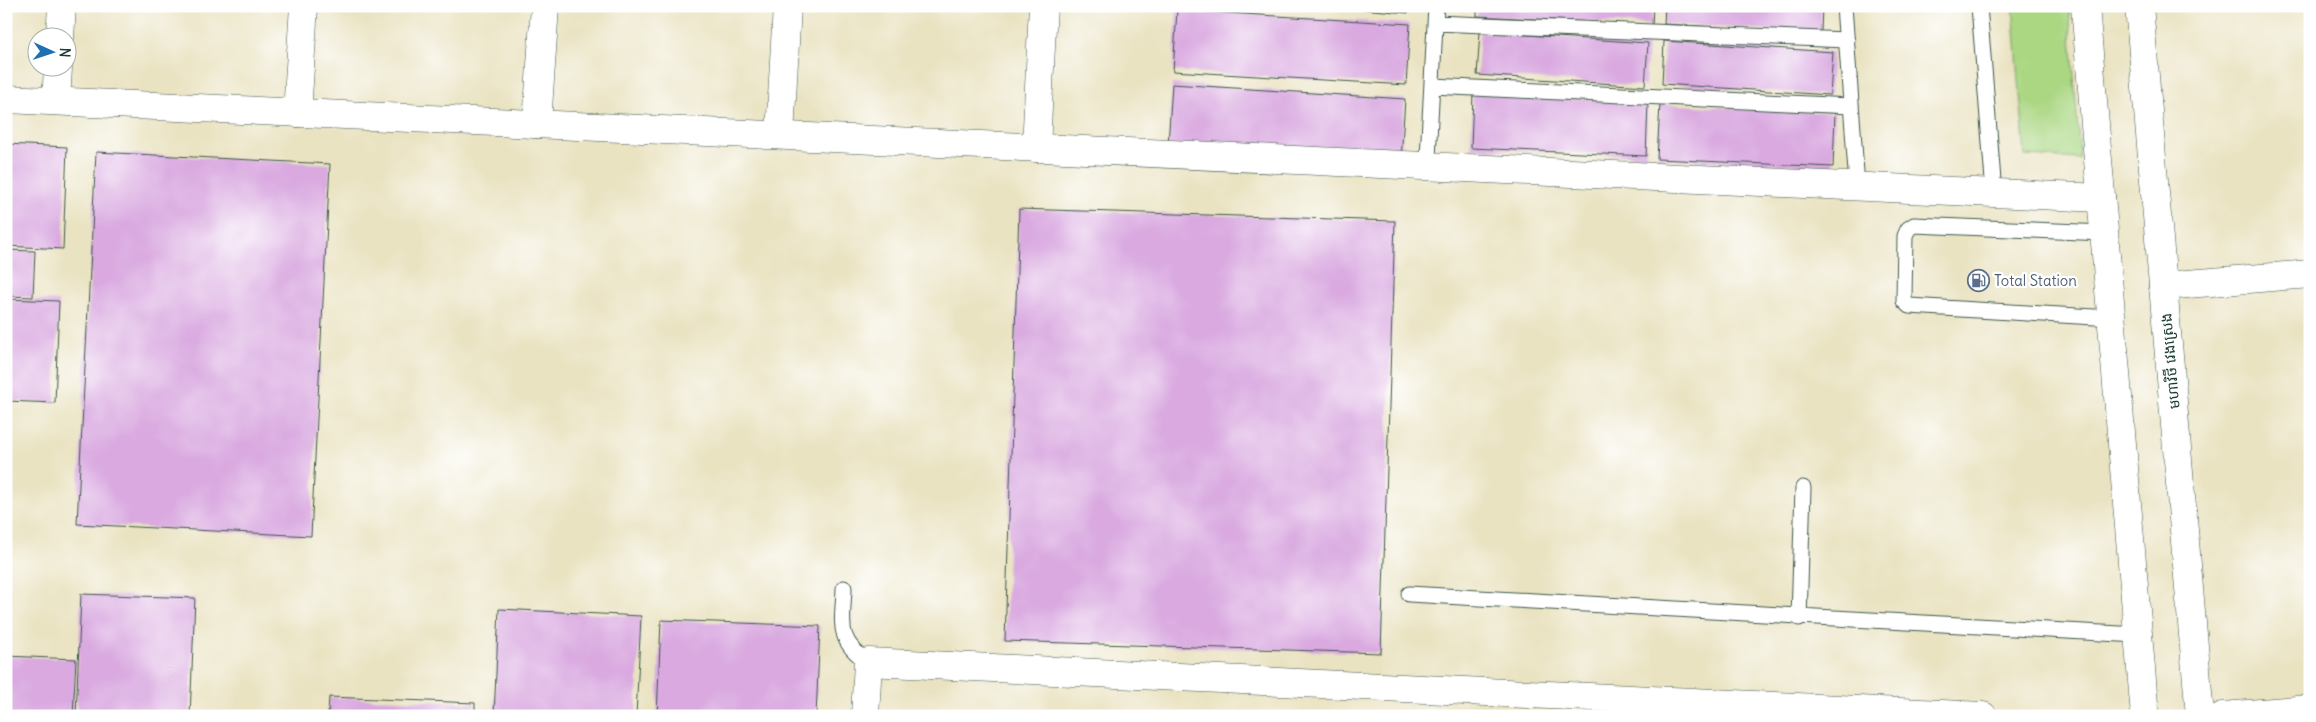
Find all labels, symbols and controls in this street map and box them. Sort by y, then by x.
north arrow [28,28,78,78]
text: N [56,47,74,58]
fuel station icon: Total Station [1966,268,1990,292]
place label: Total Station [1994,271,2077,290]
street label: មហាវិថី វេងស្រេង [2156,312,2184,410]

